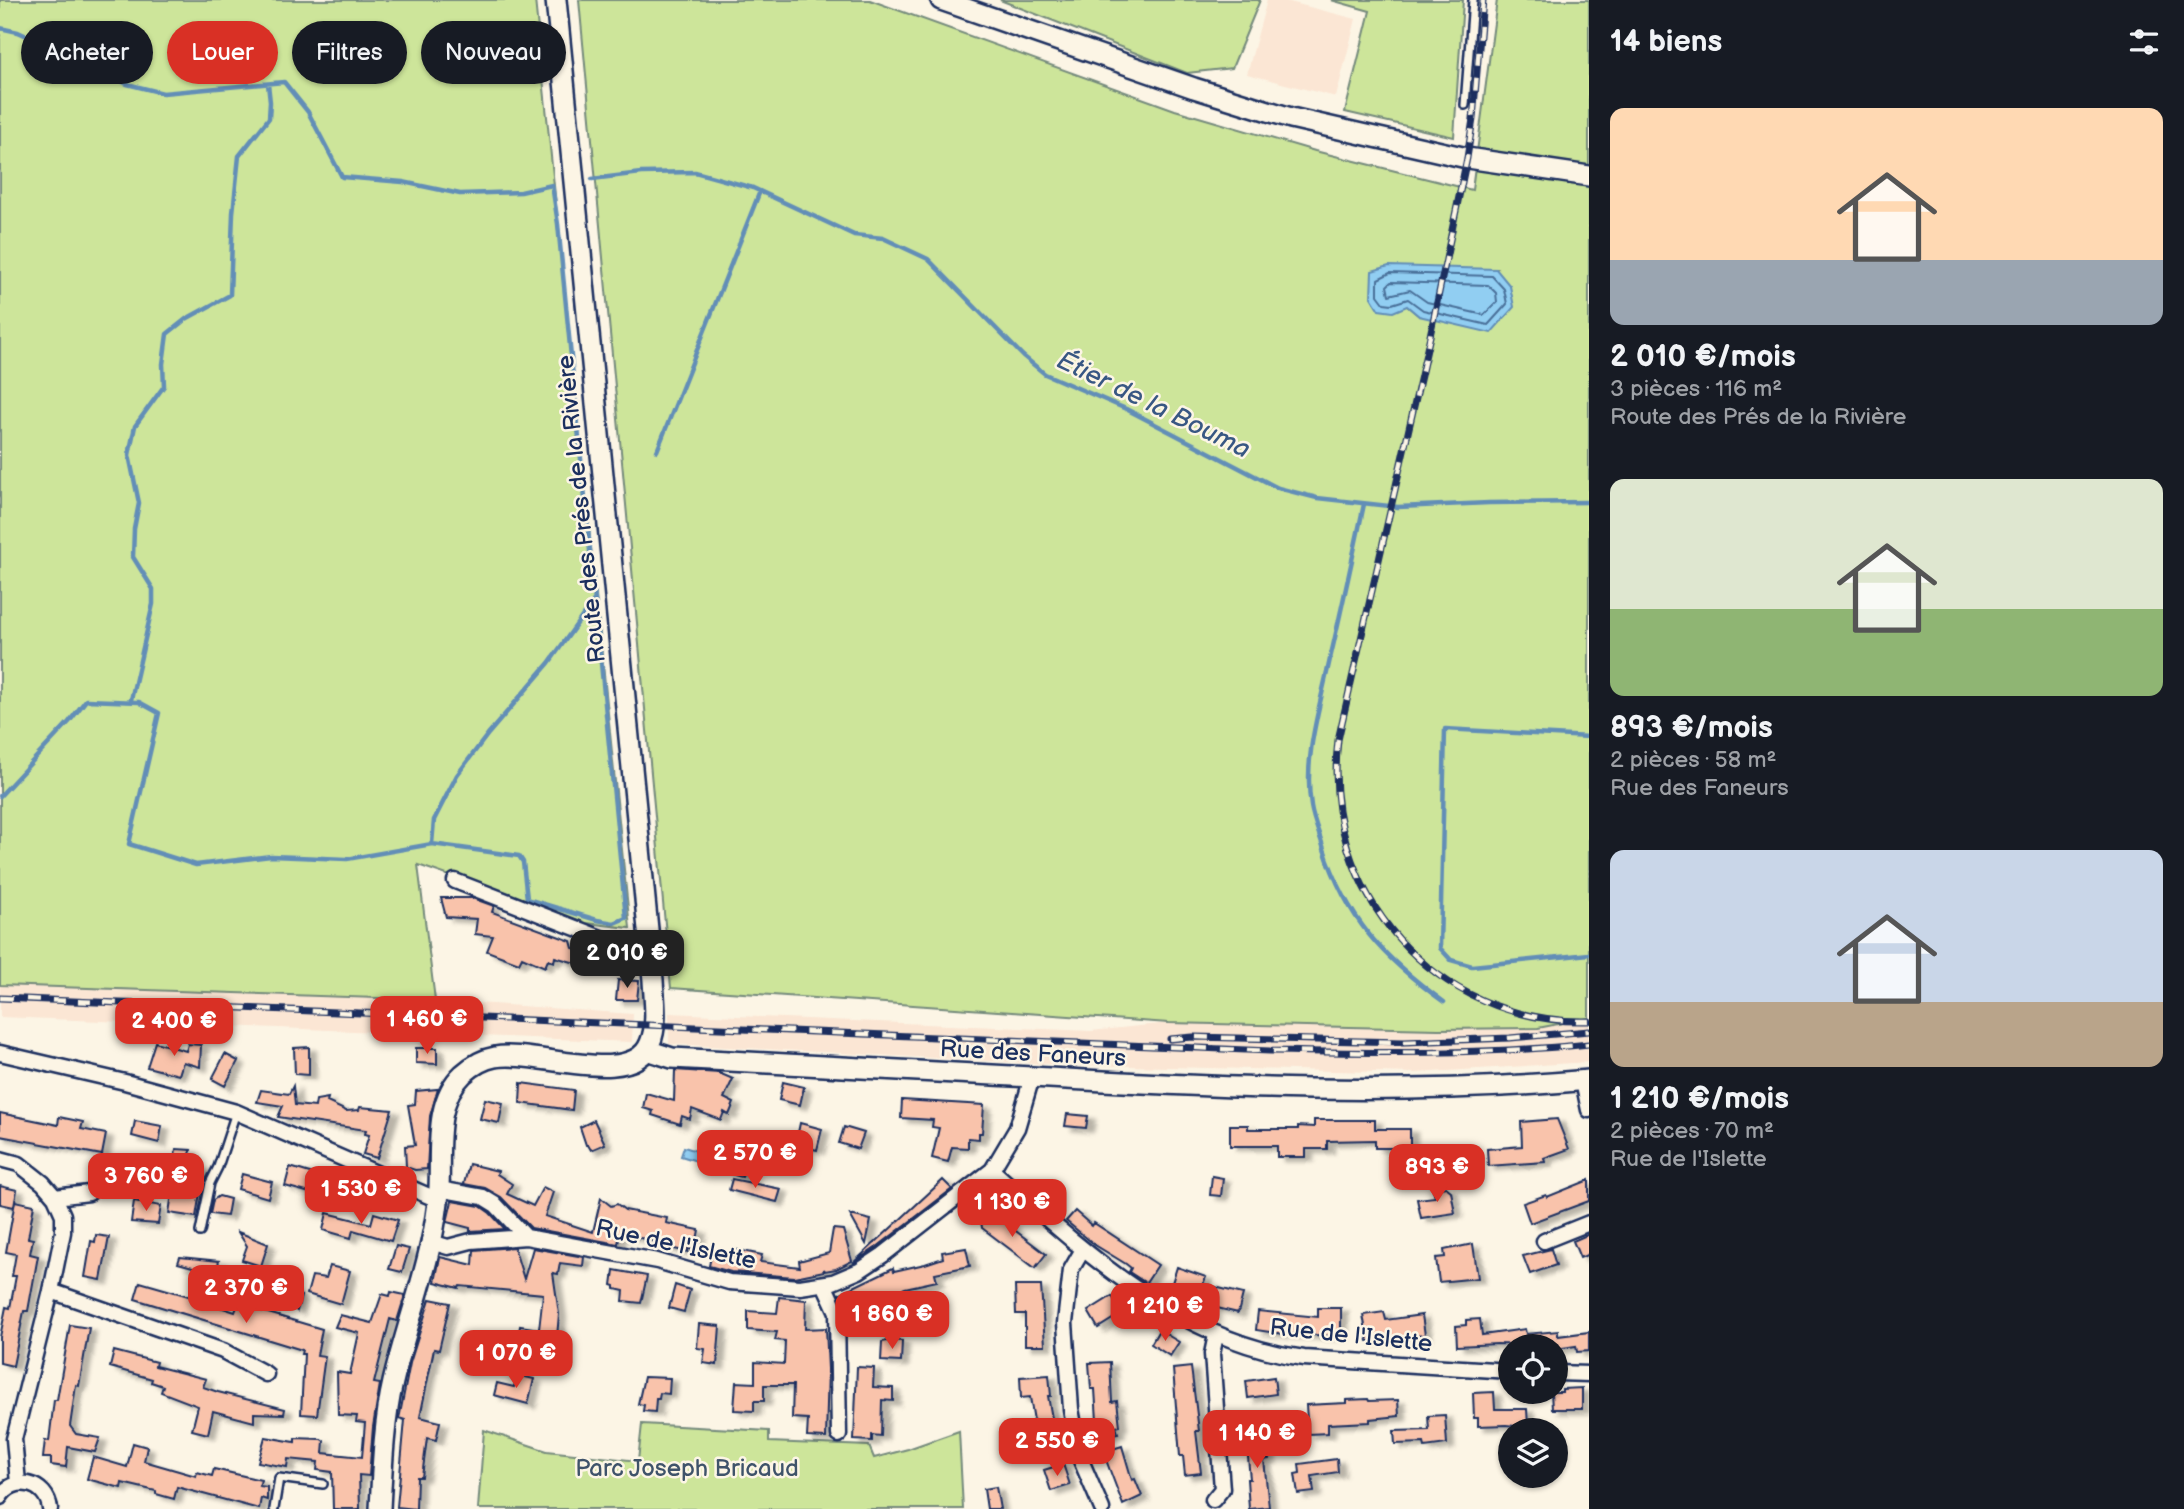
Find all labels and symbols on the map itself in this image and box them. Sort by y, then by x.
water label: Étier de la Bouma [1052,344,1255,466]
street label: Route des Prés de la Rivière [551,354,612,664]
pin: 2 010 € [562,930,692,990]
pin: 1 460 € [362,996,492,1056]
pin: 2 400 € [109,998,239,1058]
street label: Rue des Faneurs [939,1034,1127,1073]
pin: 2 570 € [690,1130,820,1190]
pin: 893 € [1388,1144,1486,1204]
pin: 3 760 € [81,1154,211,1213]
pin: 1 530 € [296,1166,426,1226]
pin: 1 130 € [947,1180,1077,1239]
street label: Rue de l'Islette [593,1213,759,1276]
pin: 2 370 € [181,1266,311,1325]
pin: 1 210 € [1100,1284,1230,1343]
pin: 1 860 € [827,1292,957,1351]
street label: Rue de l'Islette [1268,1313,1434,1358]
pin: 1 070 € [451,1330,581,1390]
pin: 1 140 € [1192,1410,1322,1470]
pin: 2 550 € [992,1418,1122,1478]
park label: Parc Joseph Bricaud [575,1454,799,1483]

